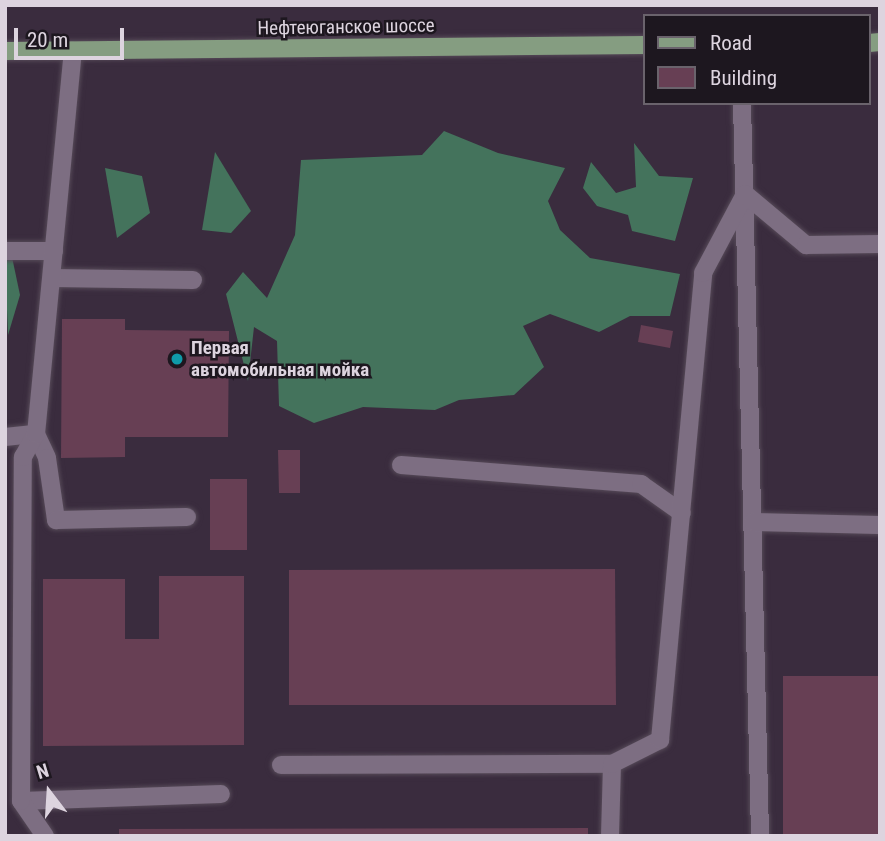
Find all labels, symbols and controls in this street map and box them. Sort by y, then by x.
scale bar [18,14,128,58]
street label: Нефтеюганское шоссе [257,14,435,40]
legend [644,14,871,105]
text: 20 m [27,28,68,52]
text: Road [710,31,752,55]
text: Building [710,66,777,90]
place label: Первая автомобильная мойка [191,337,369,381]
marker: Первая автомобильная мойка [169,351,185,367]
north arrow [14,757,84,827]
text: N [34,759,52,784]

